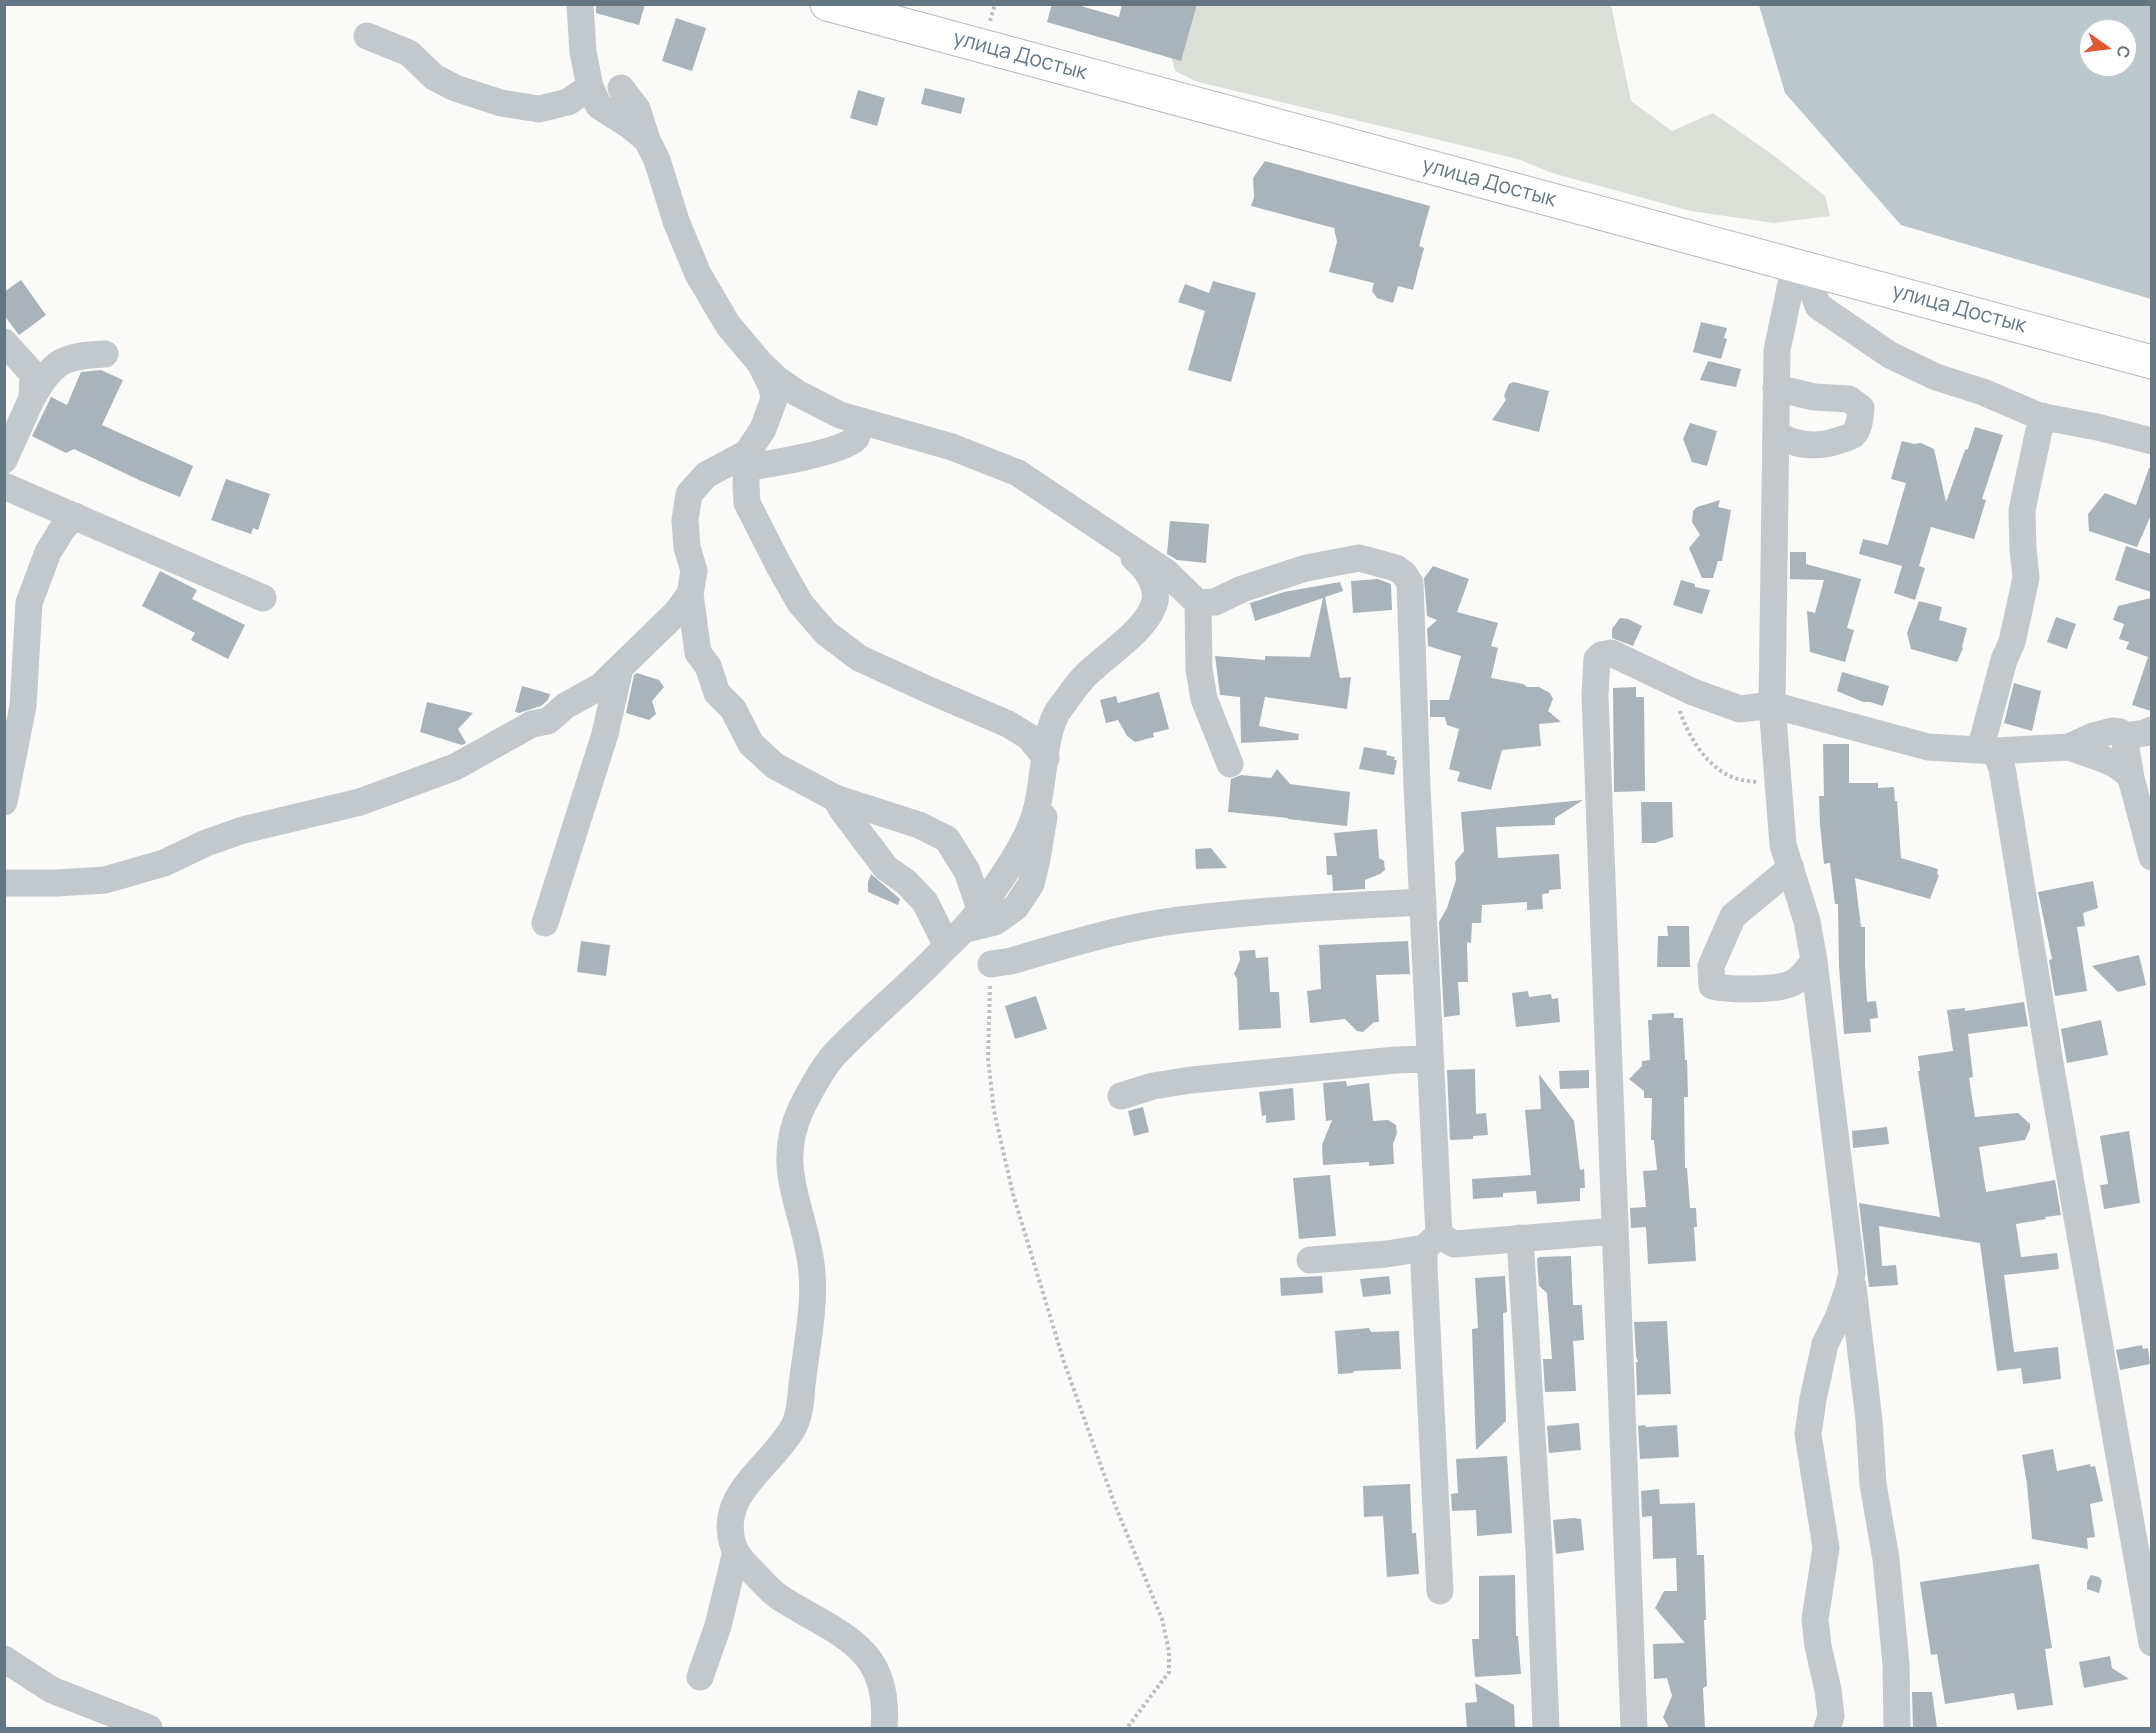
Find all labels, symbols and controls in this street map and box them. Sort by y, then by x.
north arrow [2078,18,2138,78]
street label: улица Достык [950,26,1090,86]
text: С [2111,43,2136,60]
street label: улица Достык [1419,153,1559,213]
street label: улица Достык [1889,279,2029,339]

